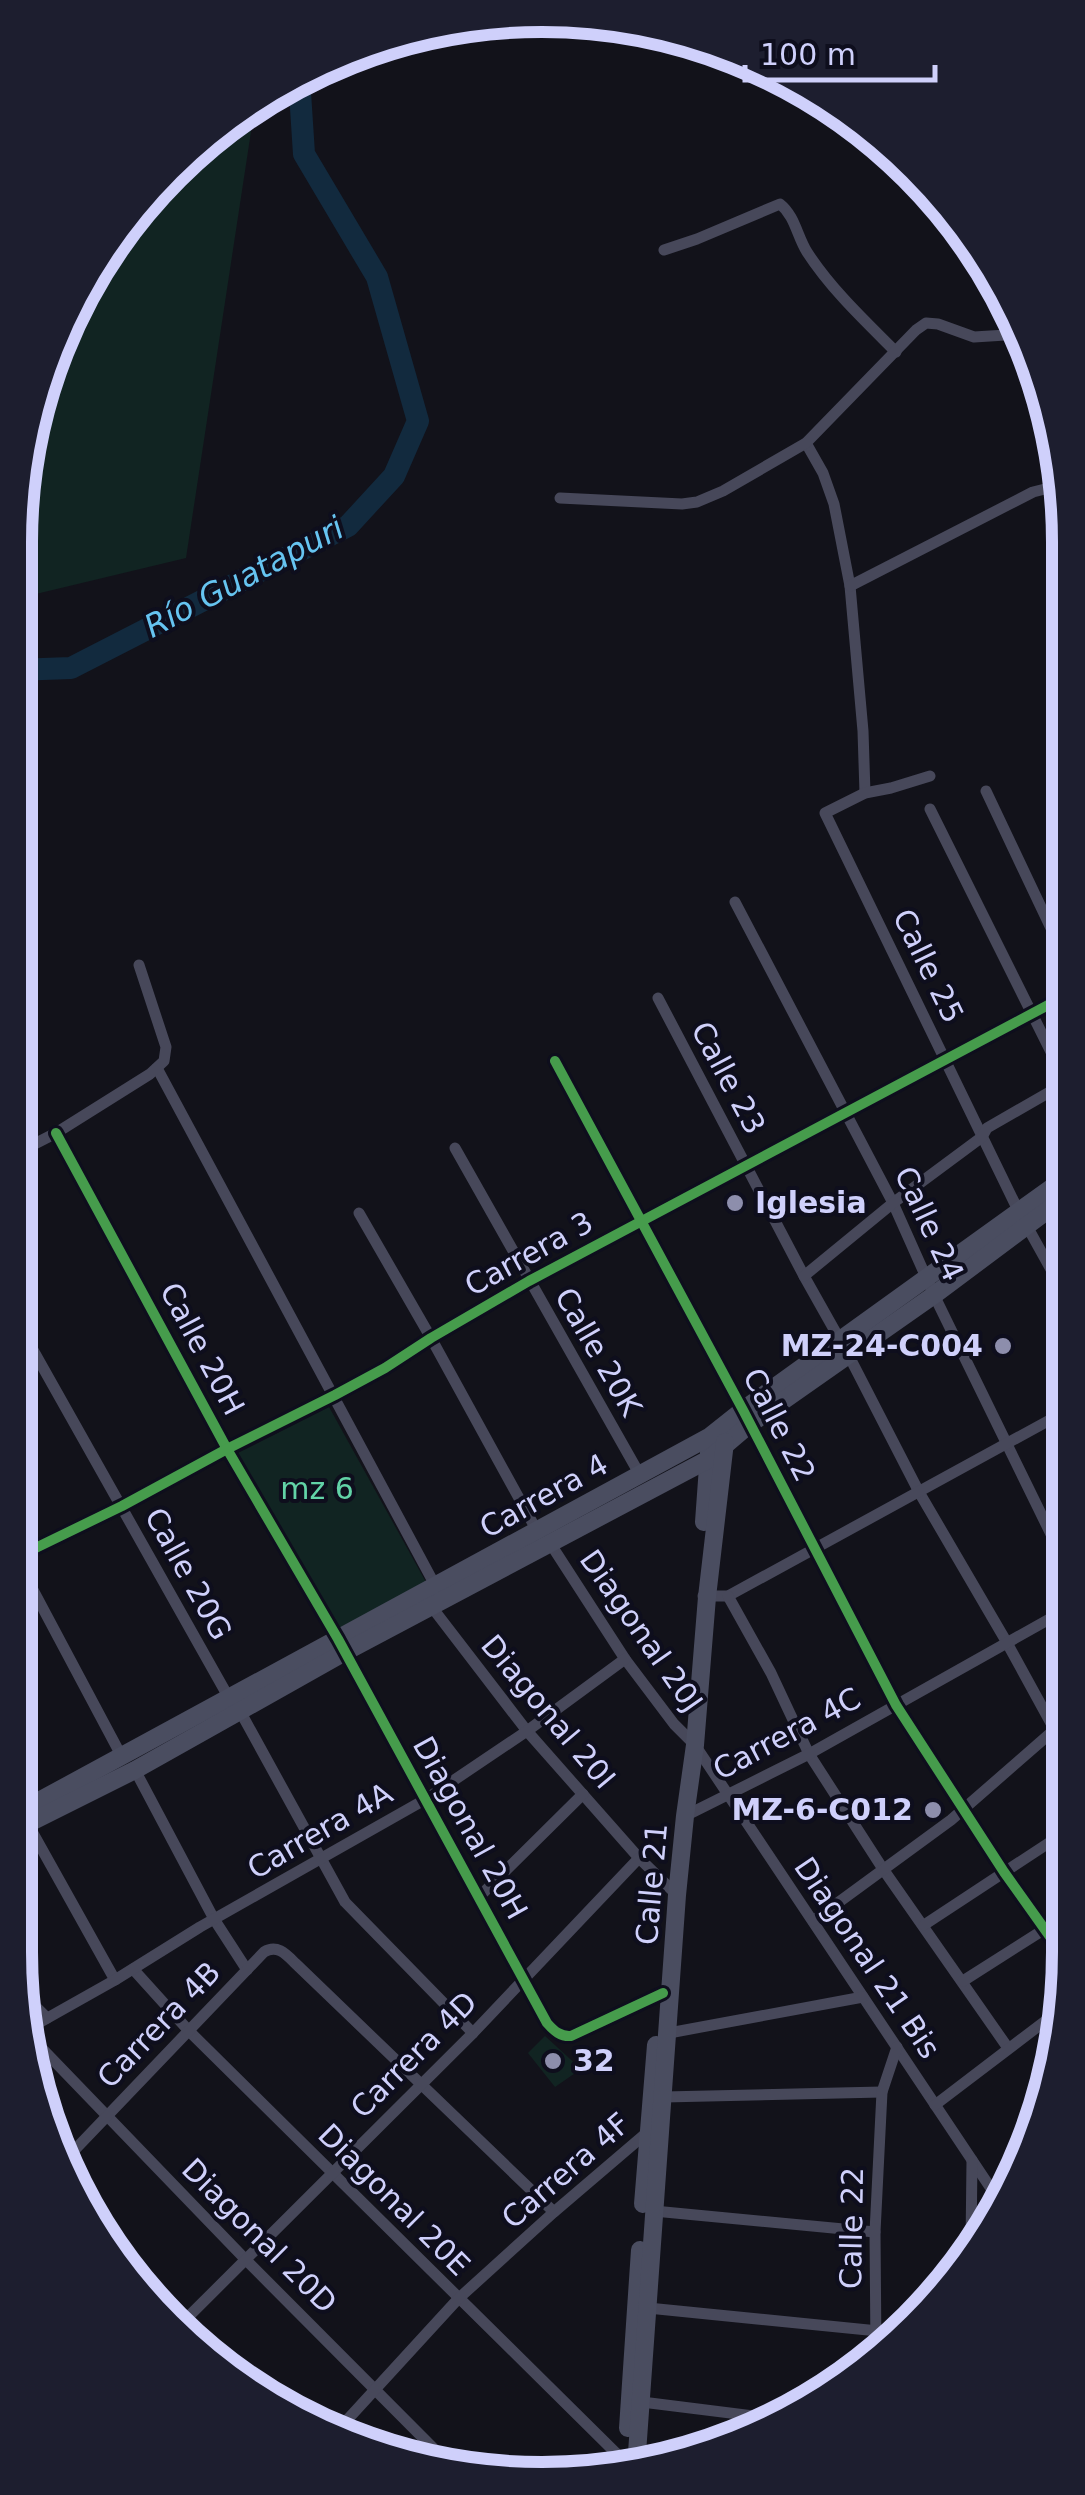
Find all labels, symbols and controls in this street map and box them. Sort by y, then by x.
scale bar [745,20,935,82]
text: 100 m [760,37,856,72]
water label: Río Guatapuri [138,508,350,646]
street label: Calle 25 [886,903,971,1028]
street label: Calle 23 [684,1016,773,1140]
street label: Calle 24 [888,1161,971,1287]
place label: Iglesia [755,1185,867,1220]
marker: Iglesia [724,1192,746,1214]
street label: Carrera 3 [459,1204,599,1303]
street label: Calle 20H [153,1277,252,1421]
street label: Calle 20K [548,1282,650,1423]
place label: MZ-24-C004 [781,1328,983,1363]
marker: MZ-24-C004 [992,1335,1014,1357]
street label: Calle 22 [736,1362,823,1487]
street label: Carrera 4 [474,1446,614,1545]
park label: mz 6 [280,1471,354,1506]
street label: Calle 20G [138,1502,239,1646]
street label: Diagonal 20J [573,1543,710,1718]
street label: Diagonal 20I [474,1628,623,1796]
street label: Carrera 4C [707,1680,866,1787]
street label: Diagonal 20H [406,1730,535,1925]
street label: Carrera 4A [241,1775,399,1886]
place label: MZ-6-C012 [732,1792,913,1827]
marker: MZ-6-C012 [922,1799,944,1821]
street label: Calle 21 [629,1822,674,1946]
street label: Diagonal 21 Bis [787,1851,948,2065]
street label: Carrera 4B [90,1955,227,2095]
street label: Carrera 4D [343,1984,484,2125]
place label: 32 [573,2043,615,2078]
marker: 32 [542,2050,564,2072]
street label: Carrera 4F [495,2106,637,2236]
street label: Diagonal 20E [311,2117,477,2283]
street label: Diagonal 20D [175,2151,344,2320]
street label: Calle 22 [833,2167,870,2289]

